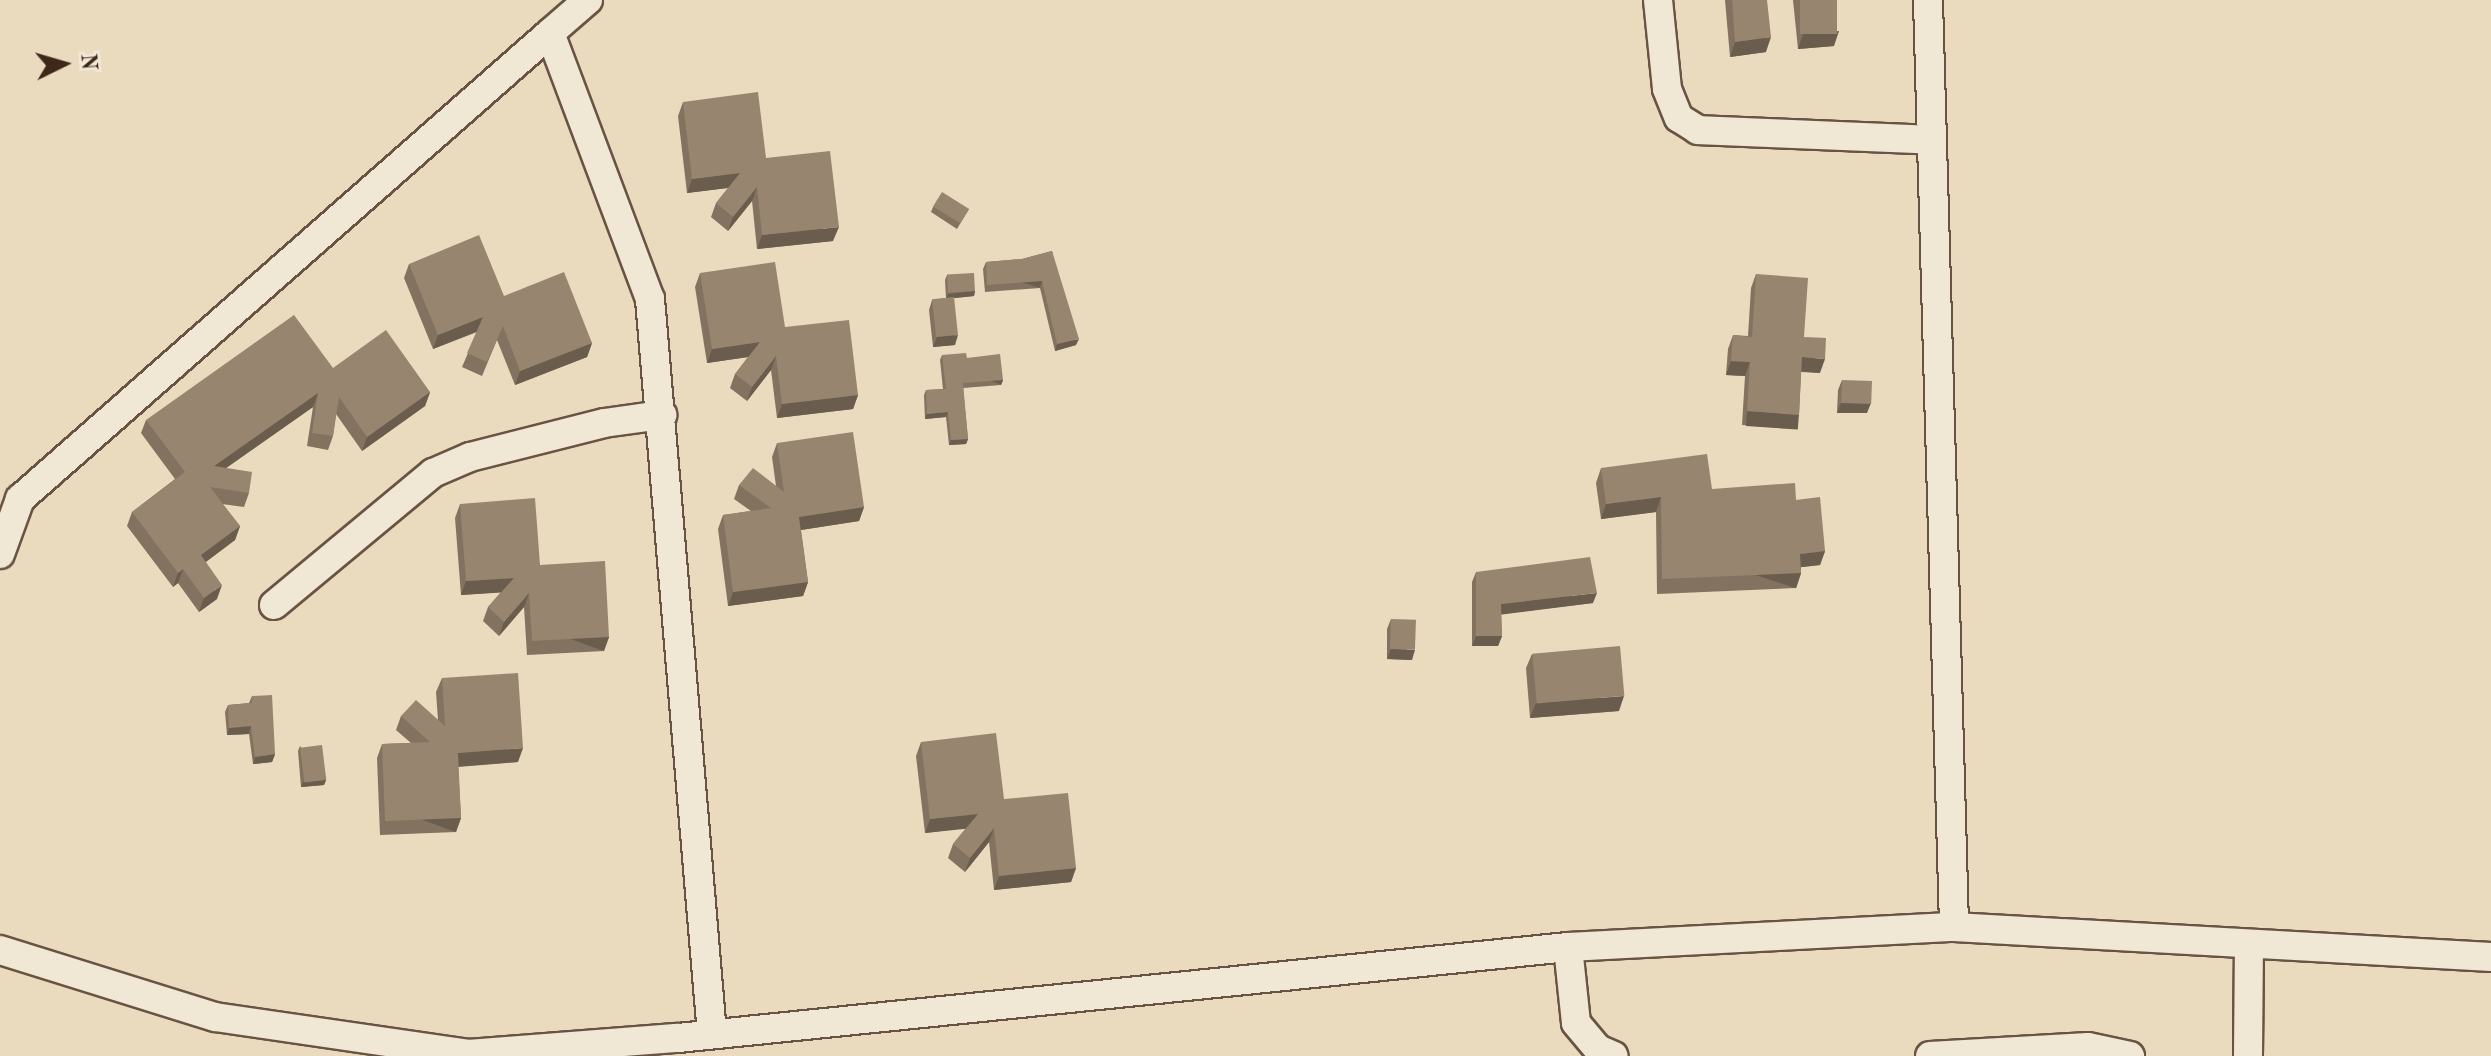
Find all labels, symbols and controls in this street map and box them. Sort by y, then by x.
north arrow [24,24,104,104]
text: N [76,53,100,71]

